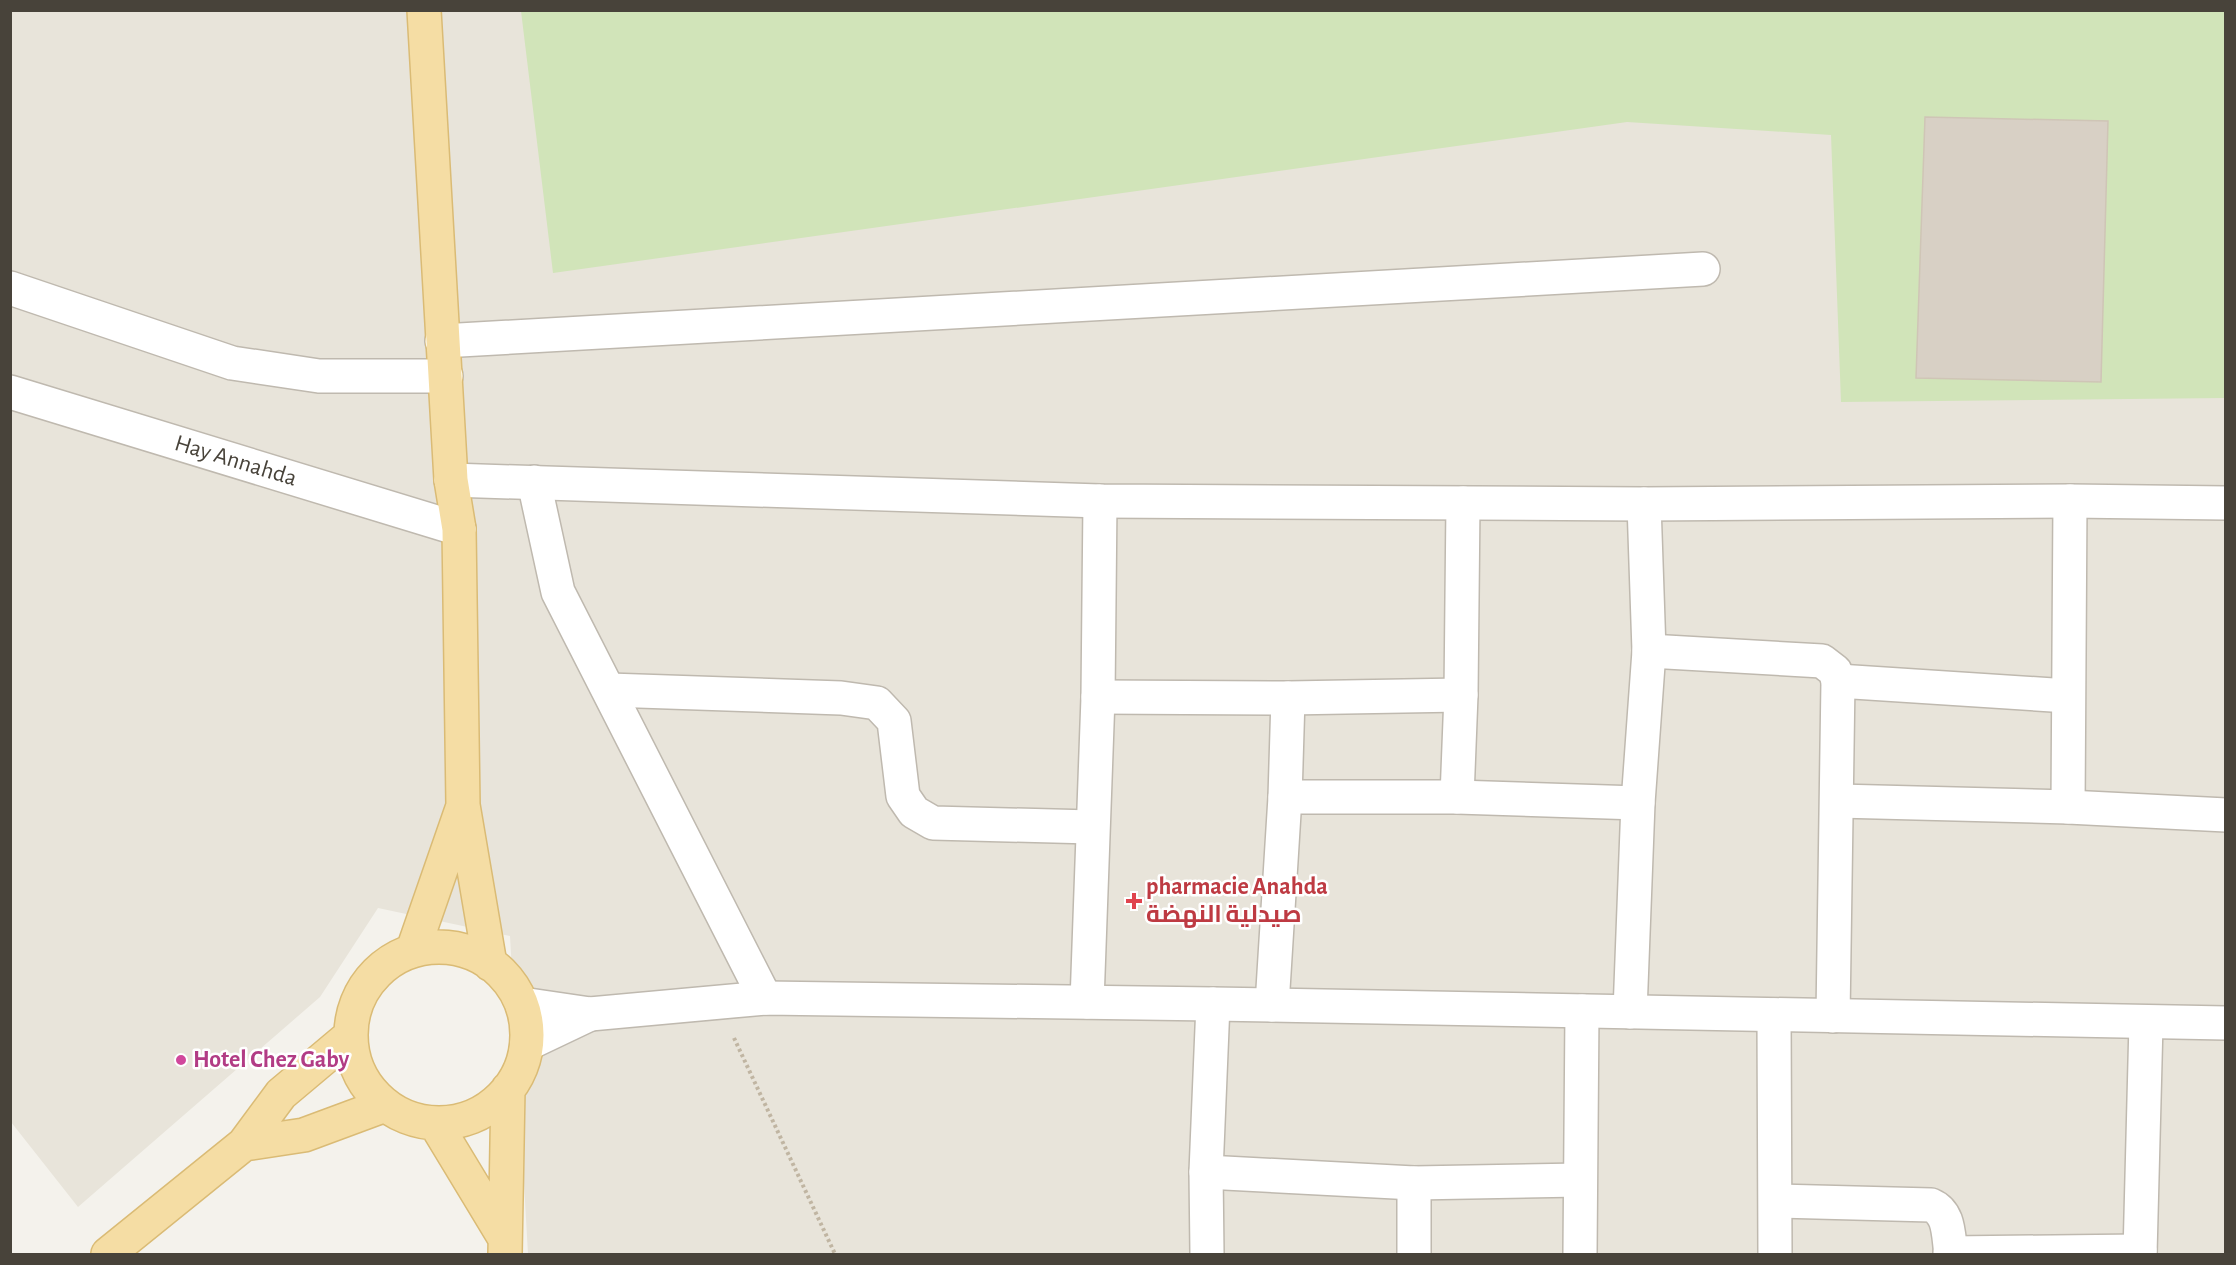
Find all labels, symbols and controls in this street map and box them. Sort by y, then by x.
street label: Hay Annahda [172,431,300,491]
place label: pharmacie Anahda صيدلية النهضة [1146,875,1328,928]
marker: pharmacie Anahda صيدلية النهضة [1127,894,1141,908]
place label: Hotel Chez Gaby [193,1048,350,1072]
marker: Hotel Chez Gaby [174,1053,188,1067]

